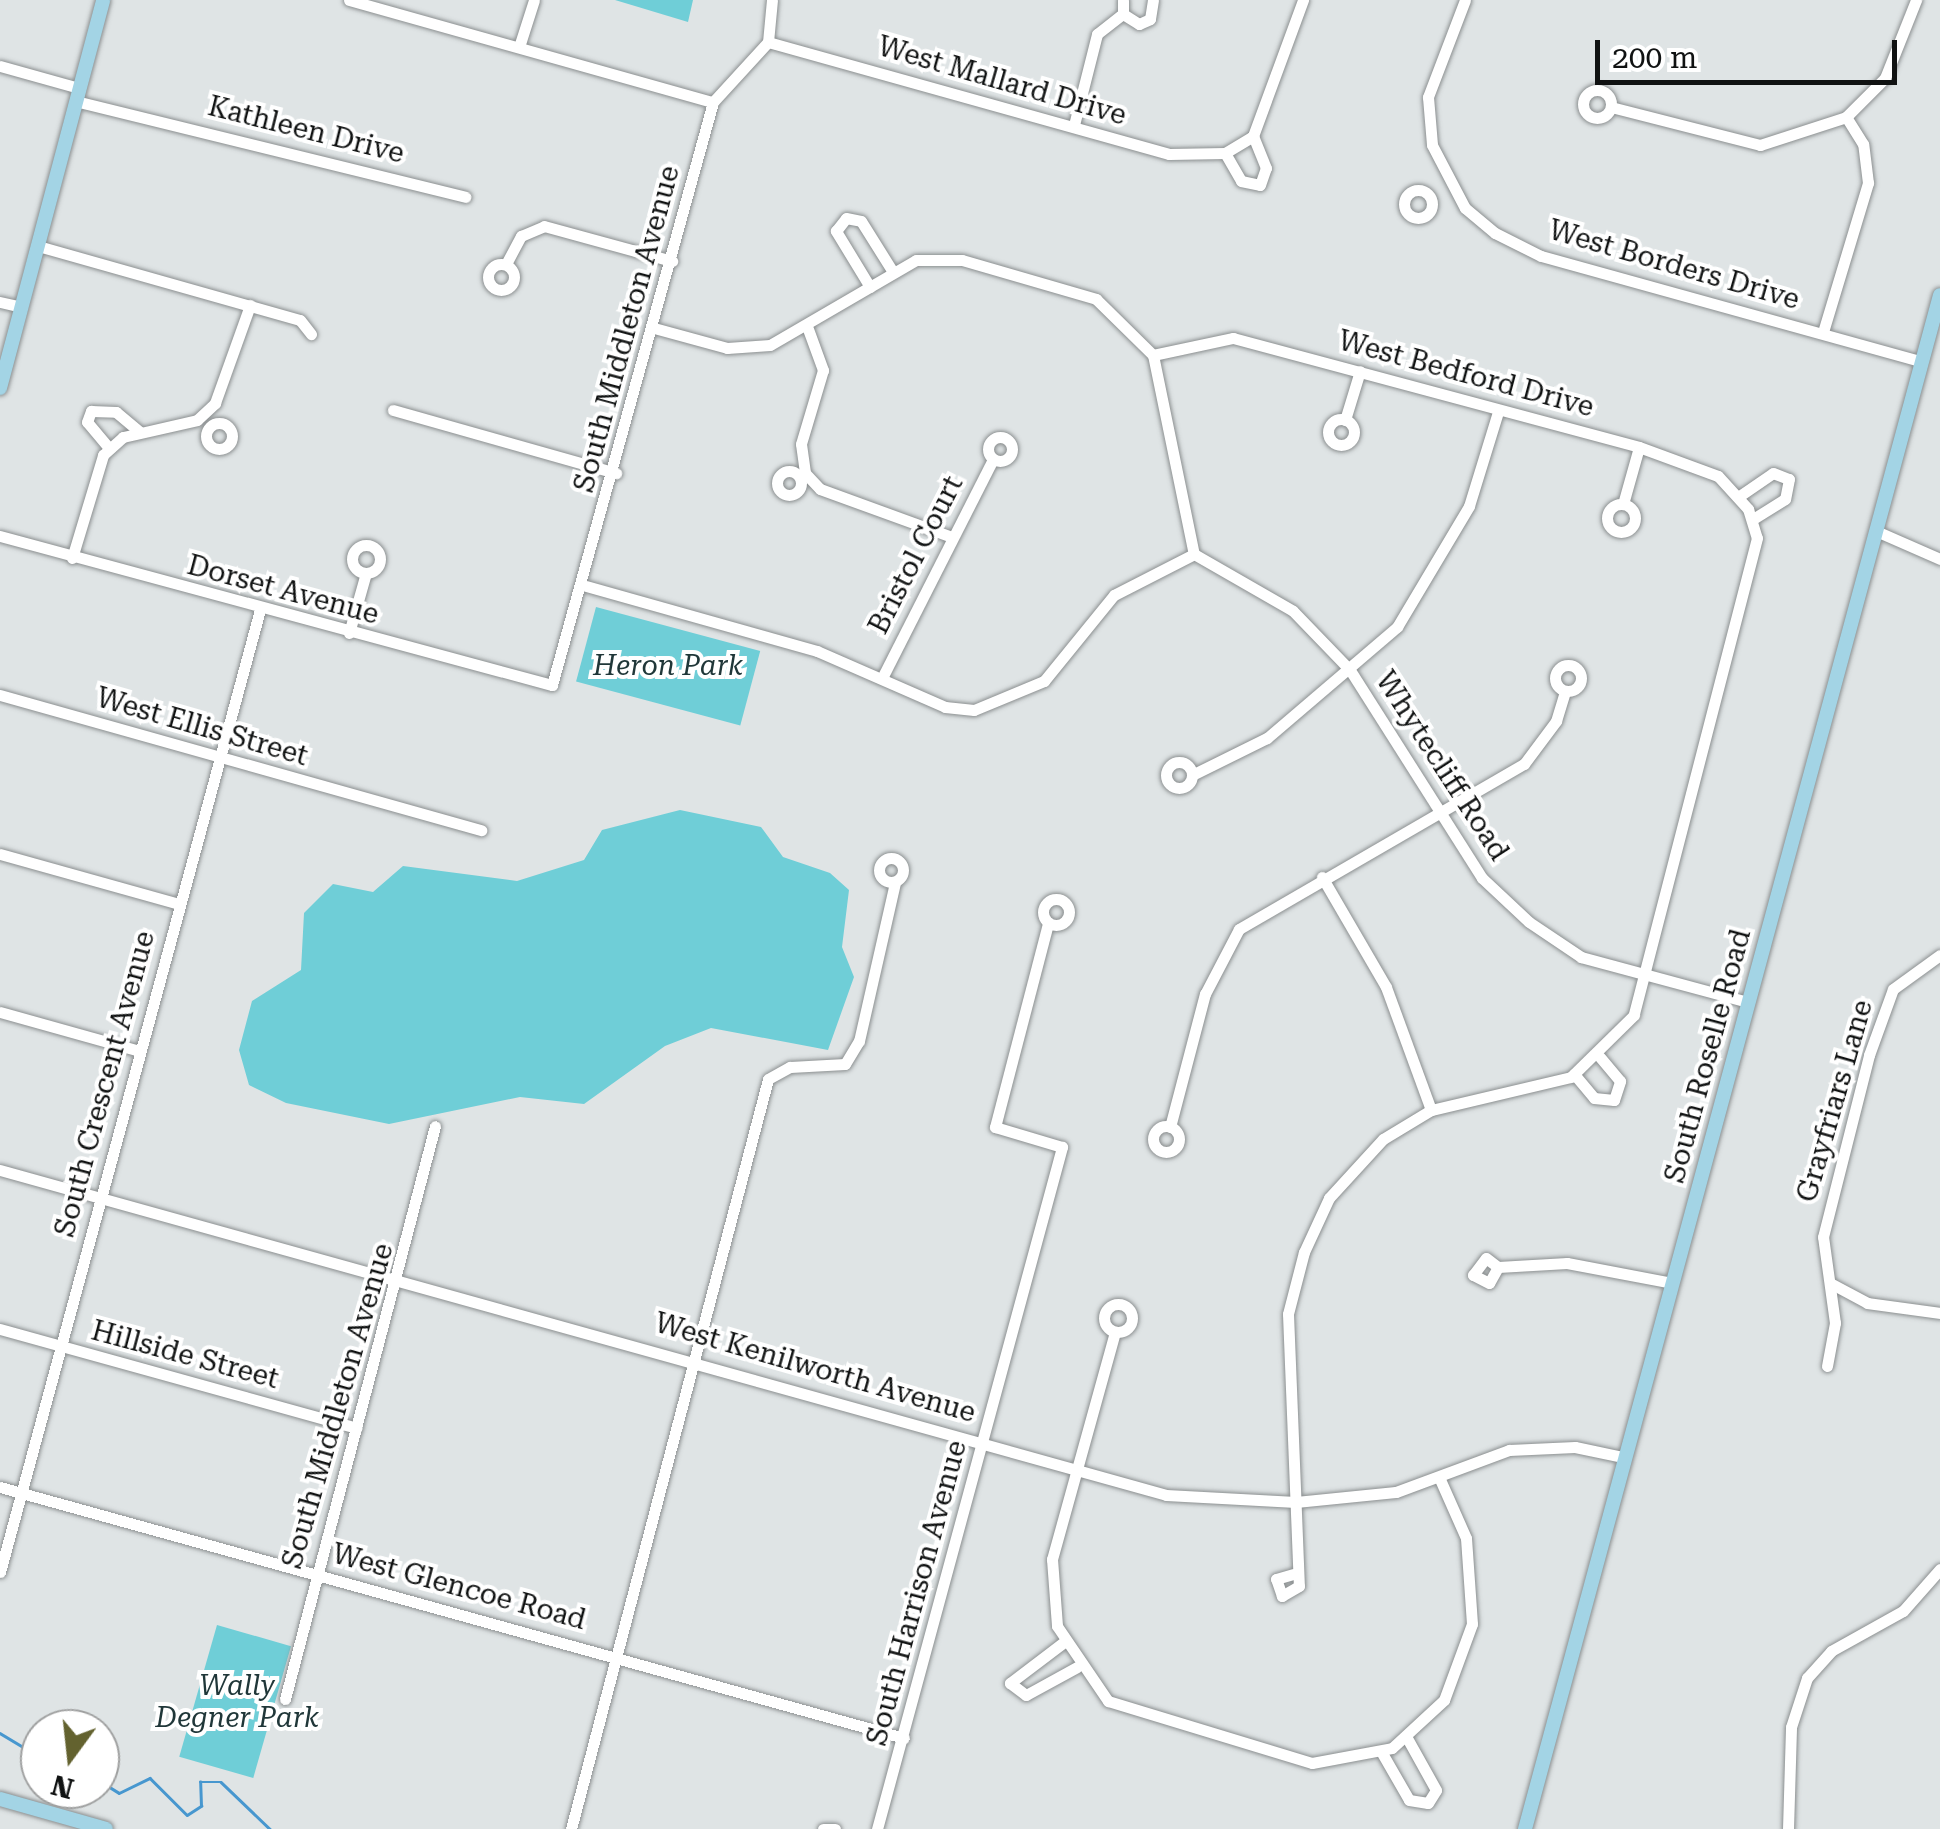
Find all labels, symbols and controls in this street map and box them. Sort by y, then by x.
scale bar [1600,20,1902,82]
street label: West Mallard Drive [874,29,1130,133]
text: 200 m [1612,40,1697,75]
street label: Kathleen Drive [205,89,407,171]
street label: South Middleton Avenue [567,162,687,496]
street label: West Borders Drive [1545,213,1803,317]
street label: West Bedford Drive [1335,324,1597,424]
street label: Bristol Court [862,470,970,640]
street label: Dorset Avenue [184,548,382,632]
park label: Heron Park [593,649,743,683]
street label: Whytecliff Road [1368,665,1516,867]
street label: West Ellis Street [92,681,312,773]
street label: South Roselle Road [1658,926,1758,1186]
street label: South Crescent Avenue [48,927,162,1241]
street label: Grayfriars Lane [1790,996,1880,1206]
street label: South Middleton Avenue [275,1240,401,1572]
street label: West Kenilworth Avenue [651,1306,979,1430]
street label: Hillside Street [88,1314,282,1396]
street label: South Harrison Avenue [860,1437,974,1749]
street label: West Glencoe Road [328,1537,590,1637]
park label: Wally Degner Park [155,1669,319,1735]
north arrow [20,1709,120,1809]
text: N [48,1768,77,1805]

